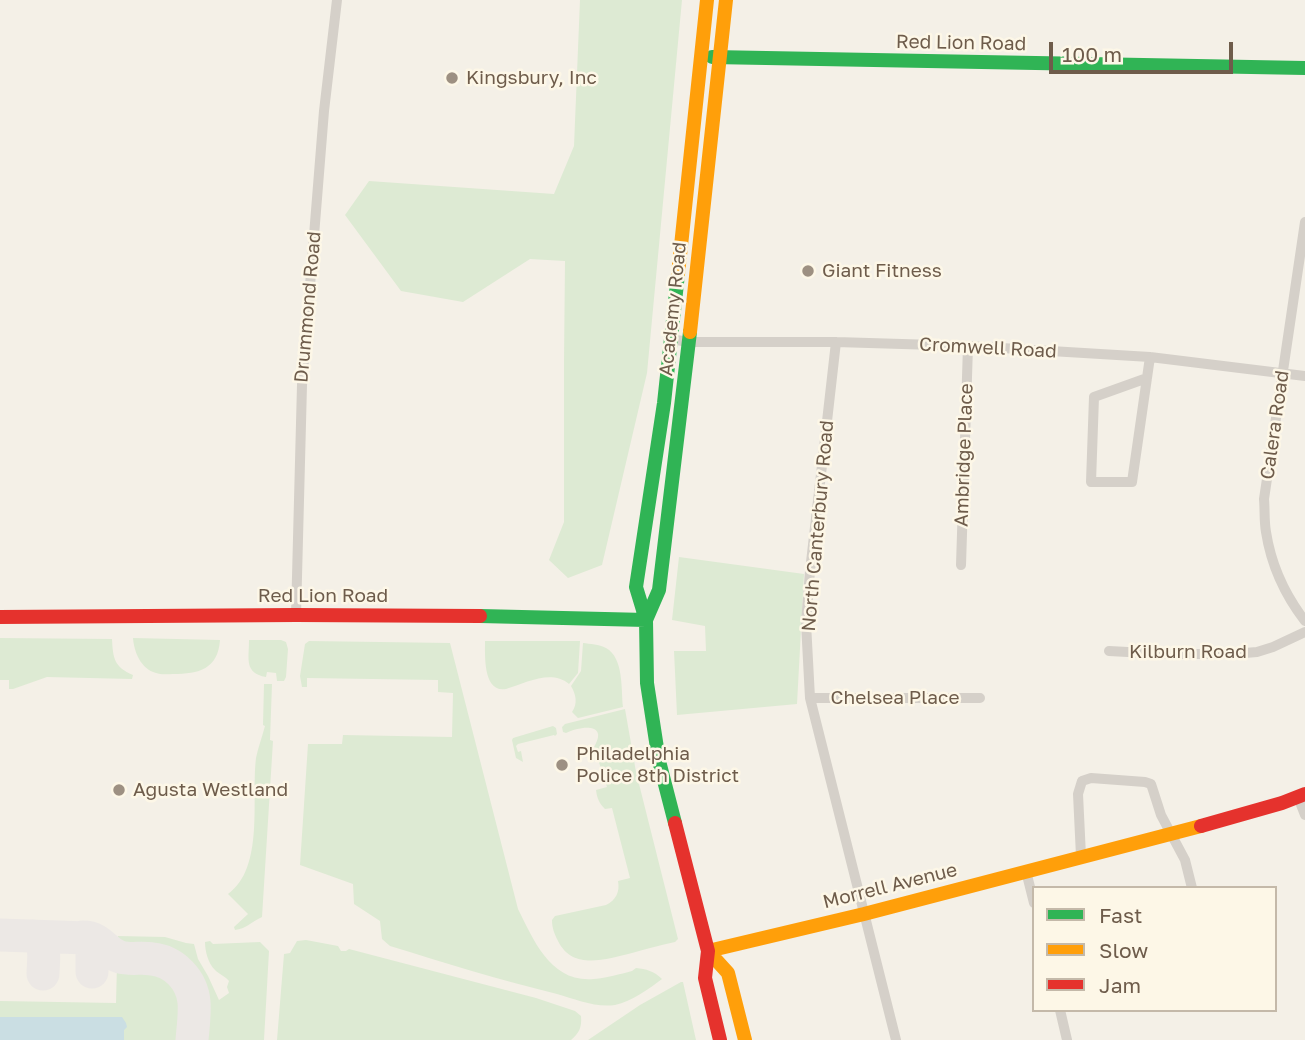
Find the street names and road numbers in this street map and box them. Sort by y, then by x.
street label: Red Lion Road [896,30,1026,56]
street label: Drummond Road [290,230,326,384]
street label: Academy Road [655,241,691,377]
street label: Cromwell Road [919,333,1057,363]
street label: Calera Road [1256,369,1294,481]
street label: Ambridge Place [950,383,978,527]
street label: North Canterbury Road [797,419,839,633]
street label: Red Lion Road [258,585,388,607]
street label: Kilburn Road [1129,641,1247,663]
street label: Chelsea Place [831,687,959,709]
street label: Morrell Avenue [821,858,959,914]

